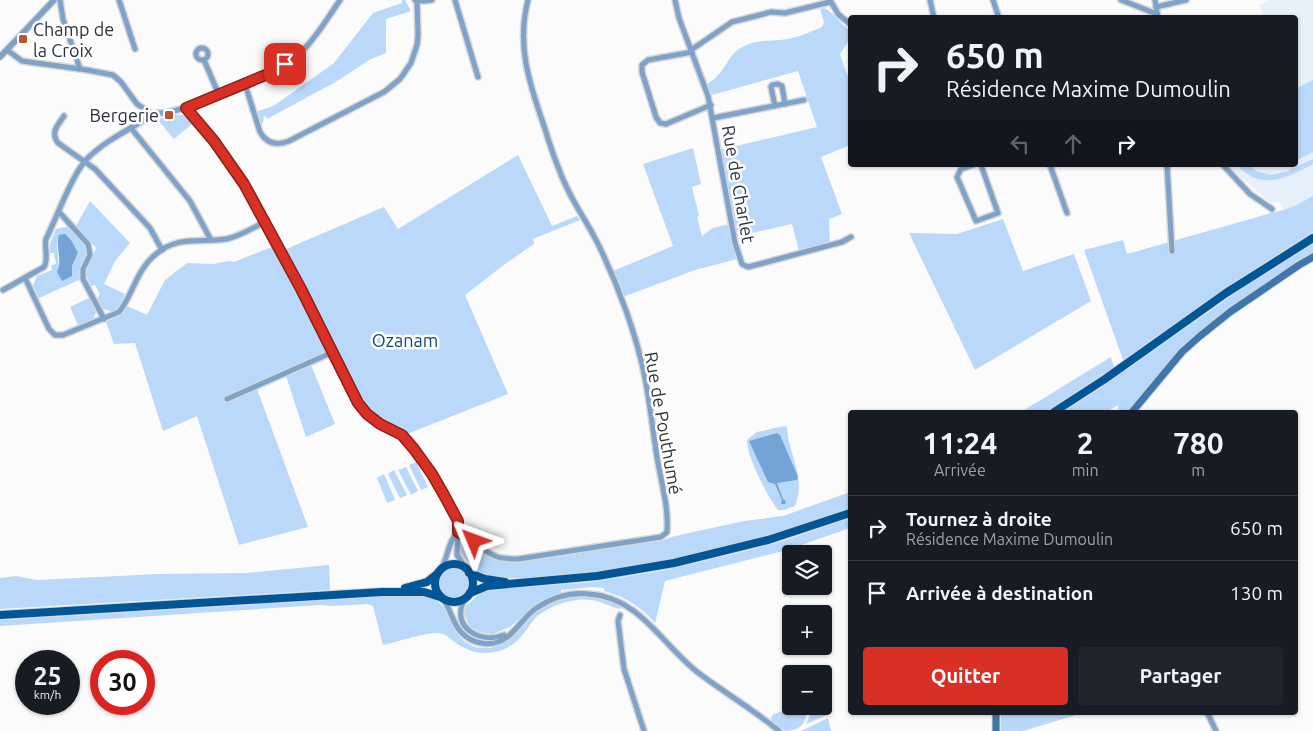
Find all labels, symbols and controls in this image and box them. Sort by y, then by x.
place label: Champ de la Croix [33,19,114,60]
marker: Champ de la Croix [17,33,29,45]
icon: right [863,35,928,100]
text: 650 m [946,35,1044,75]
pin [264,43,306,85]
icon: arrive [271,50,299,78]
text: Résidence Maxime Dumoulin [946,76,1231,101]
place label: Bergerie [89,105,159,125]
marker: Bergerie [163,109,175,121]
street label: Rue de Charlet [719,124,759,244]
icon: left [1006,130,1034,158]
icon: ahead [1059,130,1087,158]
icon: right [1112,130,1140,158]
park label: Ozanam [372,330,438,350]
street label: Rue de Pouthumé [642,350,686,496]
text: 11:24 [922,426,997,460]
text: 2 [1077,426,1094,460]
text: 780 [1173,426,1224,460]
text: Arrivée [934,461,986,479]
text: min [1072,461,1099,479]
text: m [1191,461,1205,479]
text: Tournez à droite [906,508,1052,530]
position arrow [447,514,499,566]
icon: right [863,514,891,542]
text: 650 m [1230,517,1283,539]
text: Résidence Maxime Dumoulin [906,530,1113,548]
map controls [782,545,832,715]
button: layers [782,545,832,595]
icon: arrive [863,579,891,607]
text: Arrivée à destination [906,582,1093,604]
text: 130 m [1230,582,1283,604]
button: + [782,605,832,655]
button: Quitter [863,647,1068,705]
button: Partager [1078,647,1283,705]
speed limit sign: 30 [90,650,155,715]
text: 25 [33,662,62,690]
button: − [782,665,832,715]
text: km/h [34,688,61,701]

